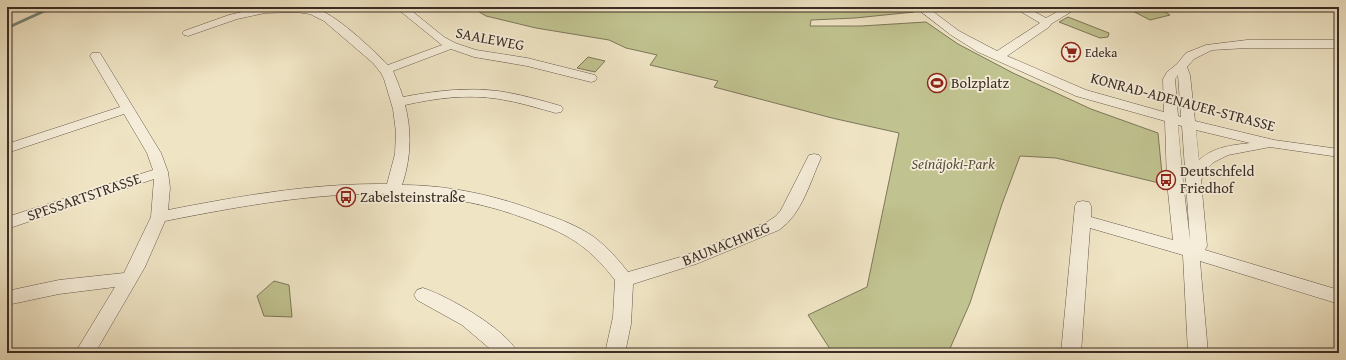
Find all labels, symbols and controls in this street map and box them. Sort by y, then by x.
street label: SAALEWEG [454,22,526,55]
supermarket icon: Edeka [1060,41,1082,63]
place label: Edeka [1085,43,1118,62]
street label: KONRAD-ADENAUER-STRASSE [1088,67,1278,136]
sports icon: Bolzplatz [926,72,948,94]
place label: Bolzplatz [951,72,1010,93]
park label: Seinäjoki-Park [911,153,995,174]
place label: Deutschfeld Friedhof [1180,160,1254,198]
street label: SPESSARTSTRASSE [24,167,144,226]
bus stop icon: Deutschfeld Friedhof [1155,169,1177,191]
bus stop icon: Zabelsteinstraße [335,186,357,208]
place label: Zabelsteinstraße [360,186,465,207]
street label: BAUNACHWEG [679,216,773,271]

